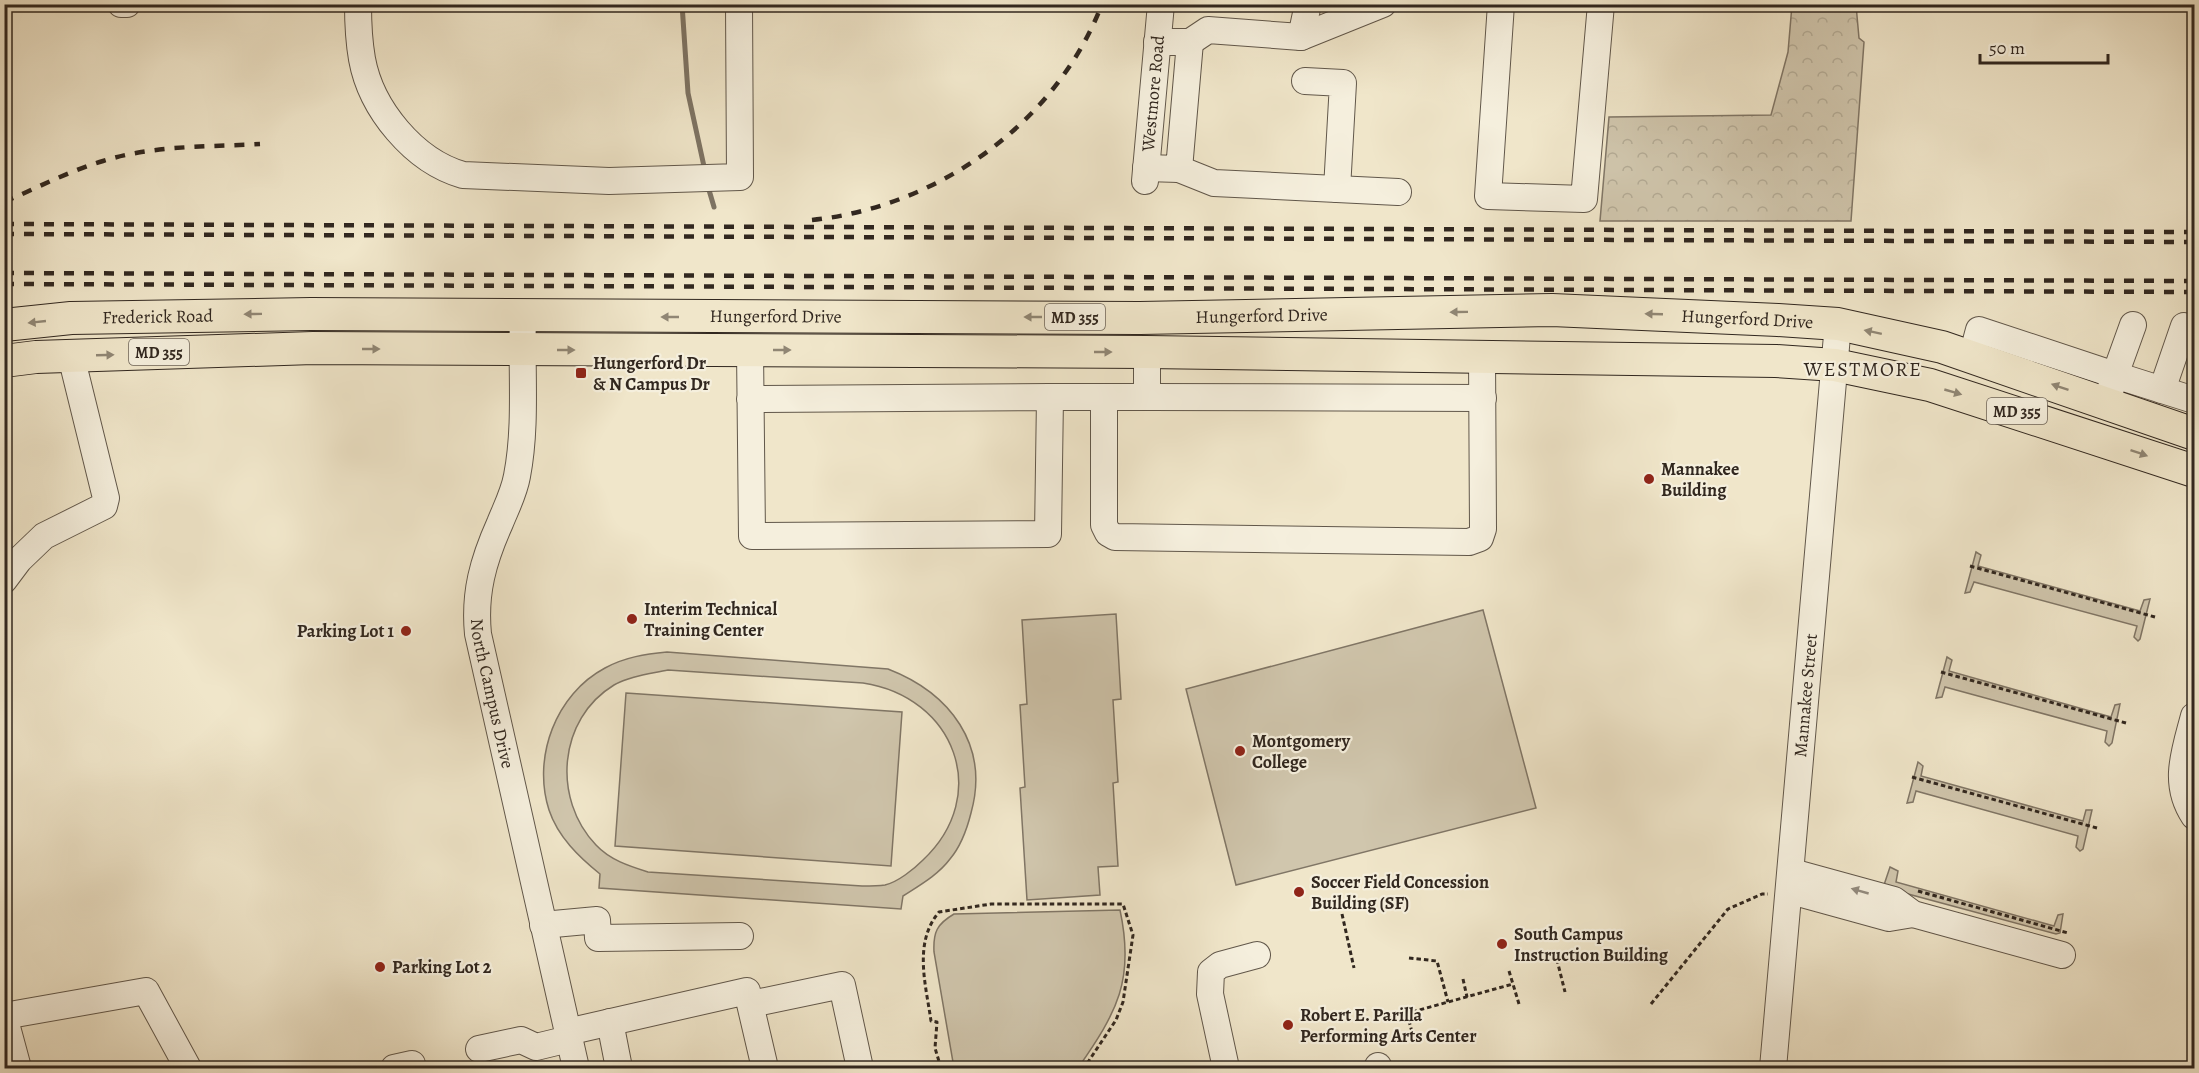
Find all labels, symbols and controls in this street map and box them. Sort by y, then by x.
scale bar [1980,27,2108,65]
street label: Westmore Road [1136,34,1170,153]
text: 50 m [1989,36,2025,60]
street label: Hungerford Drive [1195,302,1328,329]
street label: Frederick Road [102,304,214,329]
street label: Hungerford Drive [709,304,842,329]
road number: MD 355 [1045,304,1105,330]
street label: Hungerford Drive [1681,304,1814,334]
one-way arrow [1450,307,1469,316]
one-way arrow [243,310,262,319]
one-way arrow [1644,310,1663,319]
one-way arrow [661,312,680,322]
one-way arrow [1024,312,1043,322]
one-way arrow [28,317,47,326]
one-way arrow [1864,327,1883,336]
road number: MD 355 [129,339,189,365]
one-way arrow [362,344,381,354]
one-way arrow [557,345,576,355]
one-way arrow [773,345,792,355]
one-way arrow [1094,347,1113,356]
one-way arrow [95,350,114,359]
place label: Hungerford Dr & N Campus Dr [593,351,711,396]
district label: WESTMORE [1803,356,1922,383]
marker: Hungerford Dr & N Campus Dr [574,366,588,380]
one-way arrow [2051,381,2069,391]
one-way arrow [1945,388,1963,397]
road number: MD 355 [1987,398,2047,424]
one-way arrow [2130,448,2148,458]
place label: Mannakee Building [1661,457,1739,502]
marker: Mannakee Building [1642,472,1656,486]
place label: Interim Technical Training Center [644,597,778,642]
marker: Interim Technical Training Center [625,612,639,626]
street label: North Campus Drive [465,618,520,771]
place label: Parking Lot 1 [297,619,395,643]
marker: Parking Lot 1 [399,624,413,638]
street label: Mannakee Street [1788,632,1823,758]
place label: Montgomery College [1252,729,1351,774]
marker: Montgomery College [1233,744,1247,758]
place label: Soccer Field Concession Building (SF) [1311,870,1489,915]
marker: Soccer Field Concession Building (SF) [1292,885,1306,899]
one-way arrow [1850,886,1868,895]
place label: South Campus Instruction Building [1514,922,1669,967]
marker: South Campus Instruction Building [1495,937,1509,951]
place label: Parking Lot 2 [392,955,492,979]
marker: Parking Lot 2 [373,960,387,974]
place label: Robert E. Parilla Performing Arts Center [1300,1003,1477,1048]
marker: Robert E. Parilla Performing Arts Center [1281,1018,1295,1032]

